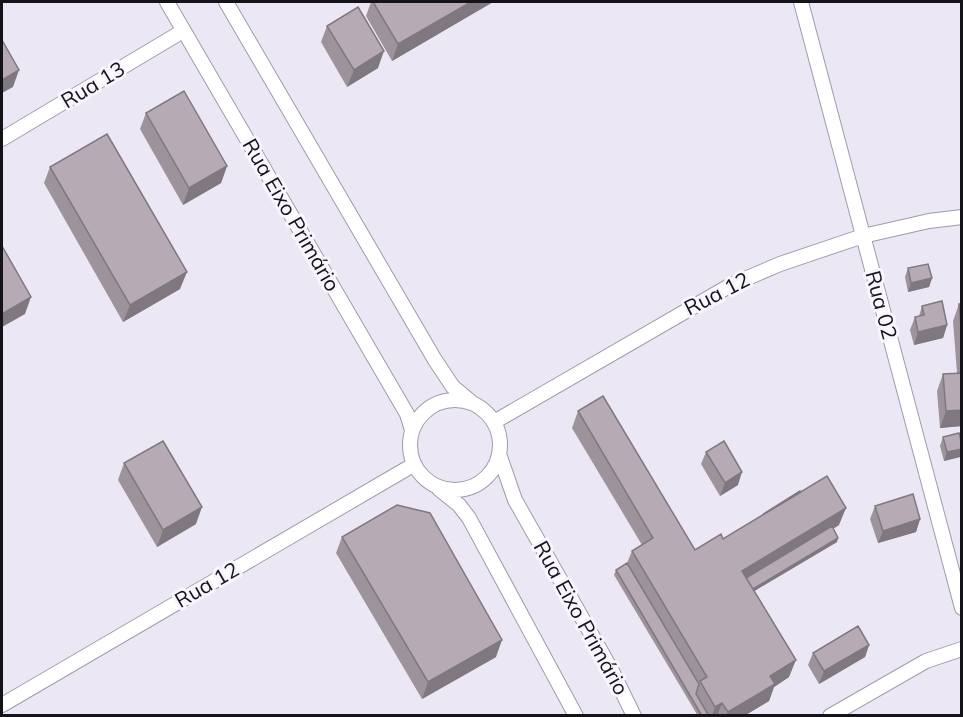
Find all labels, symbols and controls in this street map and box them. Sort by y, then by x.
street label: Rua 13 [56,55,129,113]
street label: Rua Eixo Primário [238,133,346,296]
street label: Rua 12 [679,266,754,321]
street label: Rua 02 [860,268,904,342]
street label: Rua Eixo Primário [529,536,635,699]
street label: Rua 12 [170,555,243,613]

